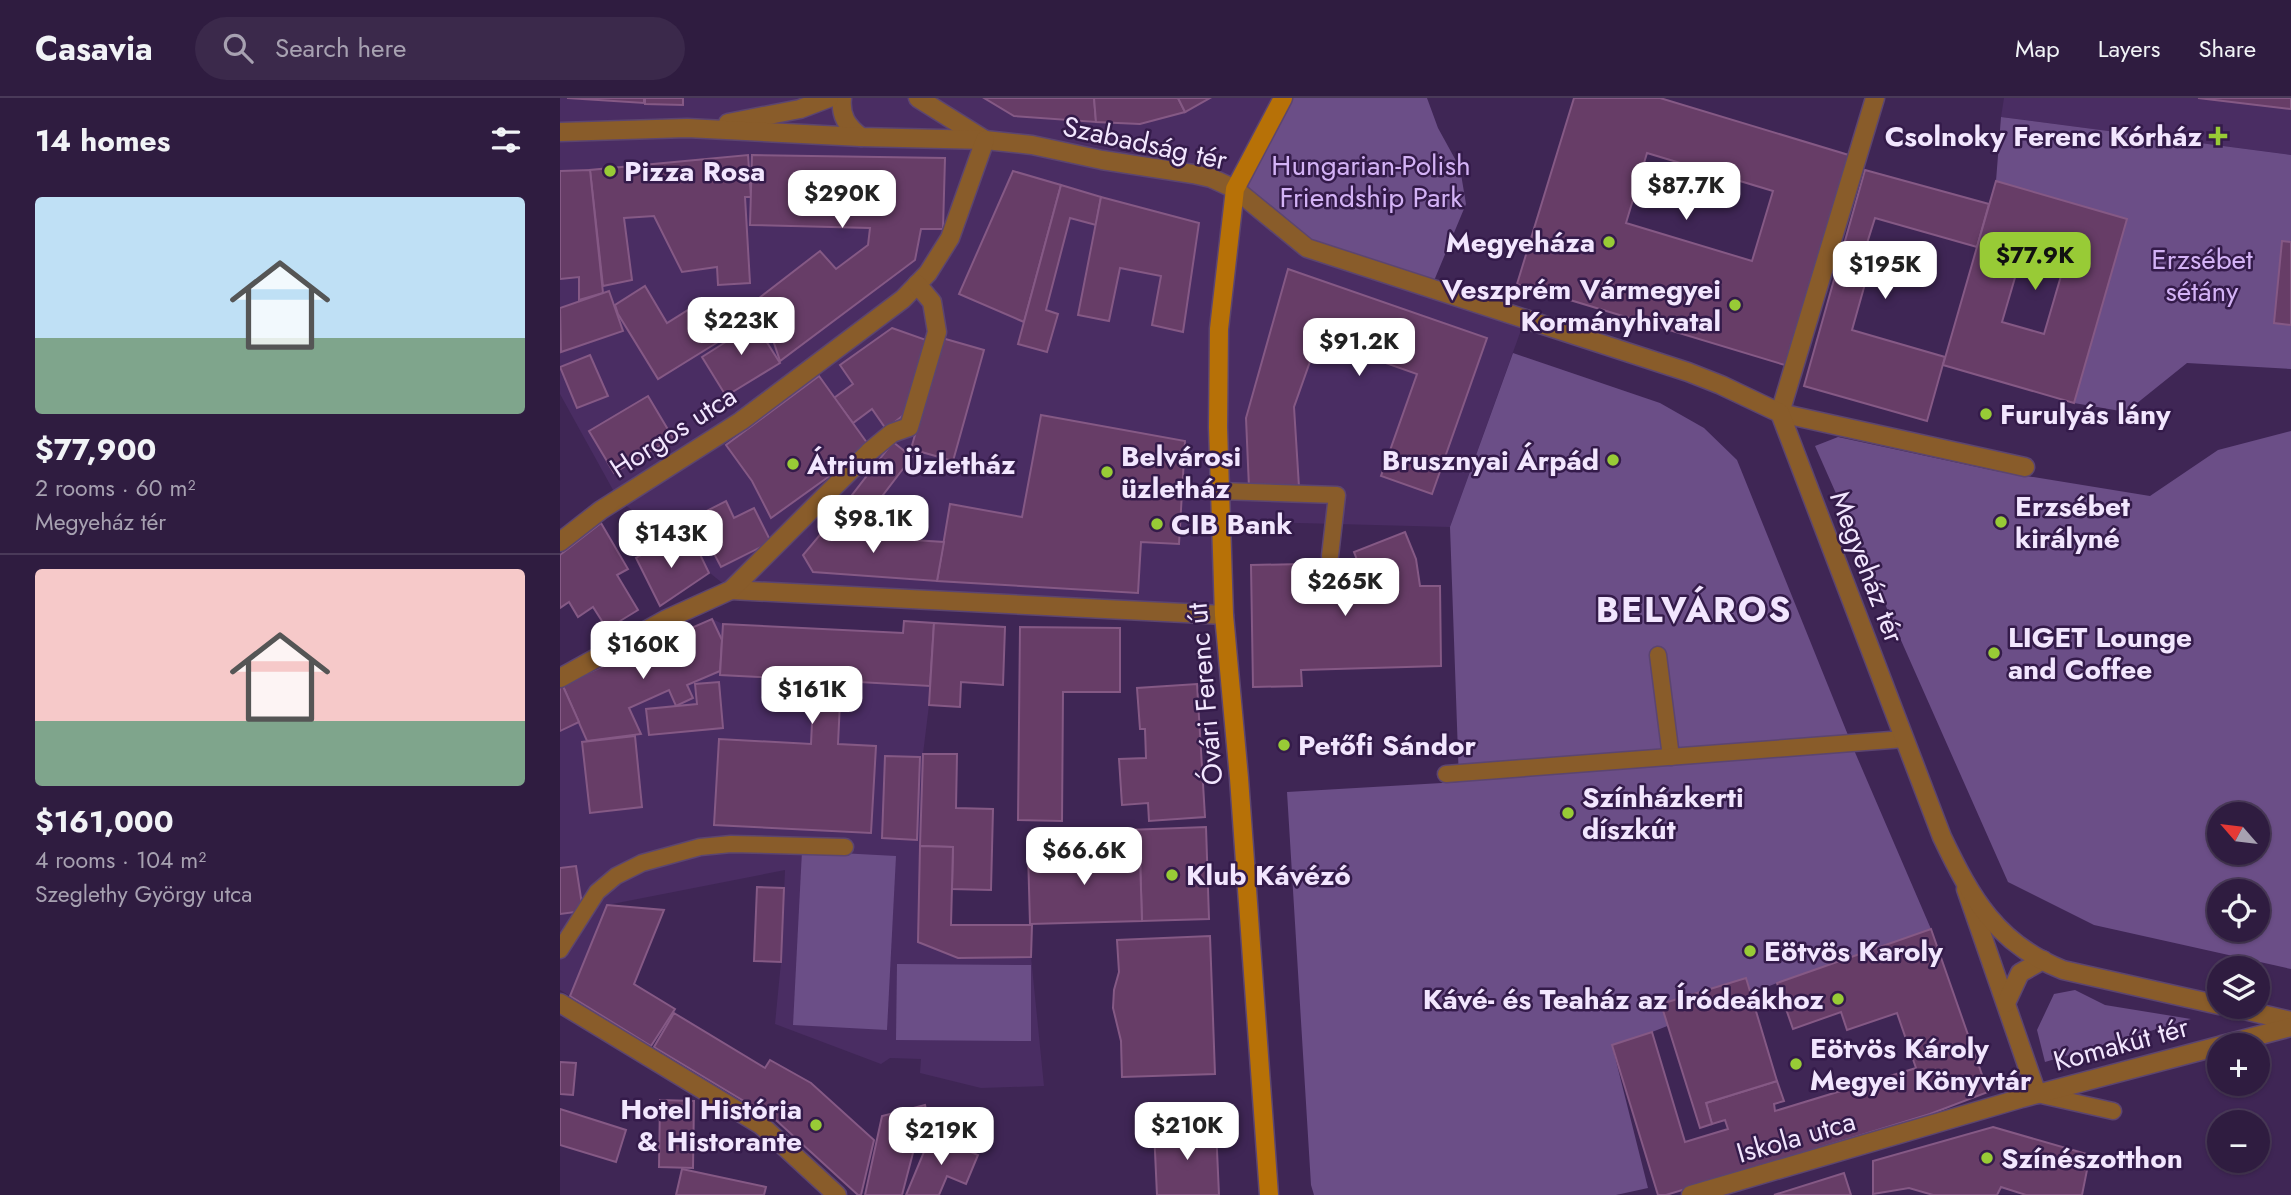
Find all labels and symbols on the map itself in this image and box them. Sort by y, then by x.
street label: Szabadság tér [1059,106,1231,180]
place label: Csolnoky Ferenc Kórház [1885,116,2202,157]
marker: Csolnoky Ferenc Kórház [2208,126,2228,146]
park label: Hungarian-Polish Friendship Park [1271,145,1471,218]
place label: Pizza Rosa [624,151,765,192]
pin: $87.7K [1629,162,1743,222]
marker: Pizza Rosa [602,163,618,179]
pin: $290K [793,170,891,230]
place label: Megyeháza [1446,222,1595,263]
pin: $77.9K [1978,232,2092,292]
marker: Megyeháza [1601,234,1617,250]
park label: Erzsébet sétány [2151,239,2253,312]
pin: $195K [1836,242,1934,301]
place label: Veszprém Vármegyei Kormányhivatal [1441,269,1721,342]
marker: Veszprém Vármegyei Kormányhivatal [1727,297,1743,313]
pin: $223K [692,298,790,357]
pin: $91.2K [1302,318,1416,378]
street label: Horgos utca [602,376,744,488]
place label: Furulyás lány [2000,394,2171,435]
marker: Furulyás lány [1978,406,1994,422]
place label: Belvárosi üzletház [1121,436,1241,509]
place label: Brusznyai Árpád [1382,440,1599,481]
place label: Átrium Üzletház [806,444,1016,485]
marker: Brusznyai Árpád [1605,452,1621,468]
marker: Átrium Üzletház [785,456,801,472]
marker: Belvárosi üzletház [1099,464,1115,480]
street label: Megyeház tér [1819,485,1915,649]
place label: Erzsébet királyné [2015,486,2130,559]
pin: $98.1K [816,496,930,555]
place label: CIB Bank [1171,504,1293,545]
pin: $143K [622,510,720,570]
marker: Erzsébet királyné [1993,514,2009,530]
marker: CIB Bank [1149,516,1165,532]
pin: $265K [1296,559,1394,618]
district label: BELVÁROS [1596,585,1792,635]
street label: Óvári Ferenc út [1177,601,1233,787]
place label: LIGET Lounge and Coffee [2008,617,2192,690]
pin: $160K [594,622,692,681]
marker: LIGET Lounge and Coffee [1986,645,2002,661]
pin: $161K [763,666,861,726]
place label: Petőfi Sándor [1298,725,1476,766]
marker: Petőfi Sándor [1276,737,1292,753]
place label: Színházkerti díszkút [1582,777,1744,850]
north arrow [2207,802,2270,864]
marker: Színházkerti díszkút [1560,805,1576,821]
pin: $66.6K [1027,828,1141,887]
place label: Klub Kávézó [1186,855,1351,896]
marker: Klub Kávézó [1164,867,1180,883]
place label: Eötvös Karoly [1764,931,1943,972]
marker: Eötvös Karoly [1742,943,1758,959]
place label: Kávé- és Teaház az Íródeákhoz [1423,979,1824,1020]
marker: Kávé- és Teaház az Íródeákhoz [1830,991,1846,1007]
street label: Komakút tér [2049,1006,2194,1082]
place label: Eötvös Károly Megyei Könyvtár [1810,1028,2032,1101]
marker: Eötvös Károly Megyei Könyvtár [1788,1056,1804,1072]
place label: Hotel História & Historante [620,1089,802,1162]
street label: Iskola utca [1732,1100,1860,1174]
pin: $210K [1138,1102,1236,1162]
pin: $219K [892,1108,990,1167]
marker: Hotel História & Historante [808,1117,824,1133]
place label: Színészotthon [2001,1138,2183,1179]
marker: Színészotthon [1979,1150,1995,1166]

